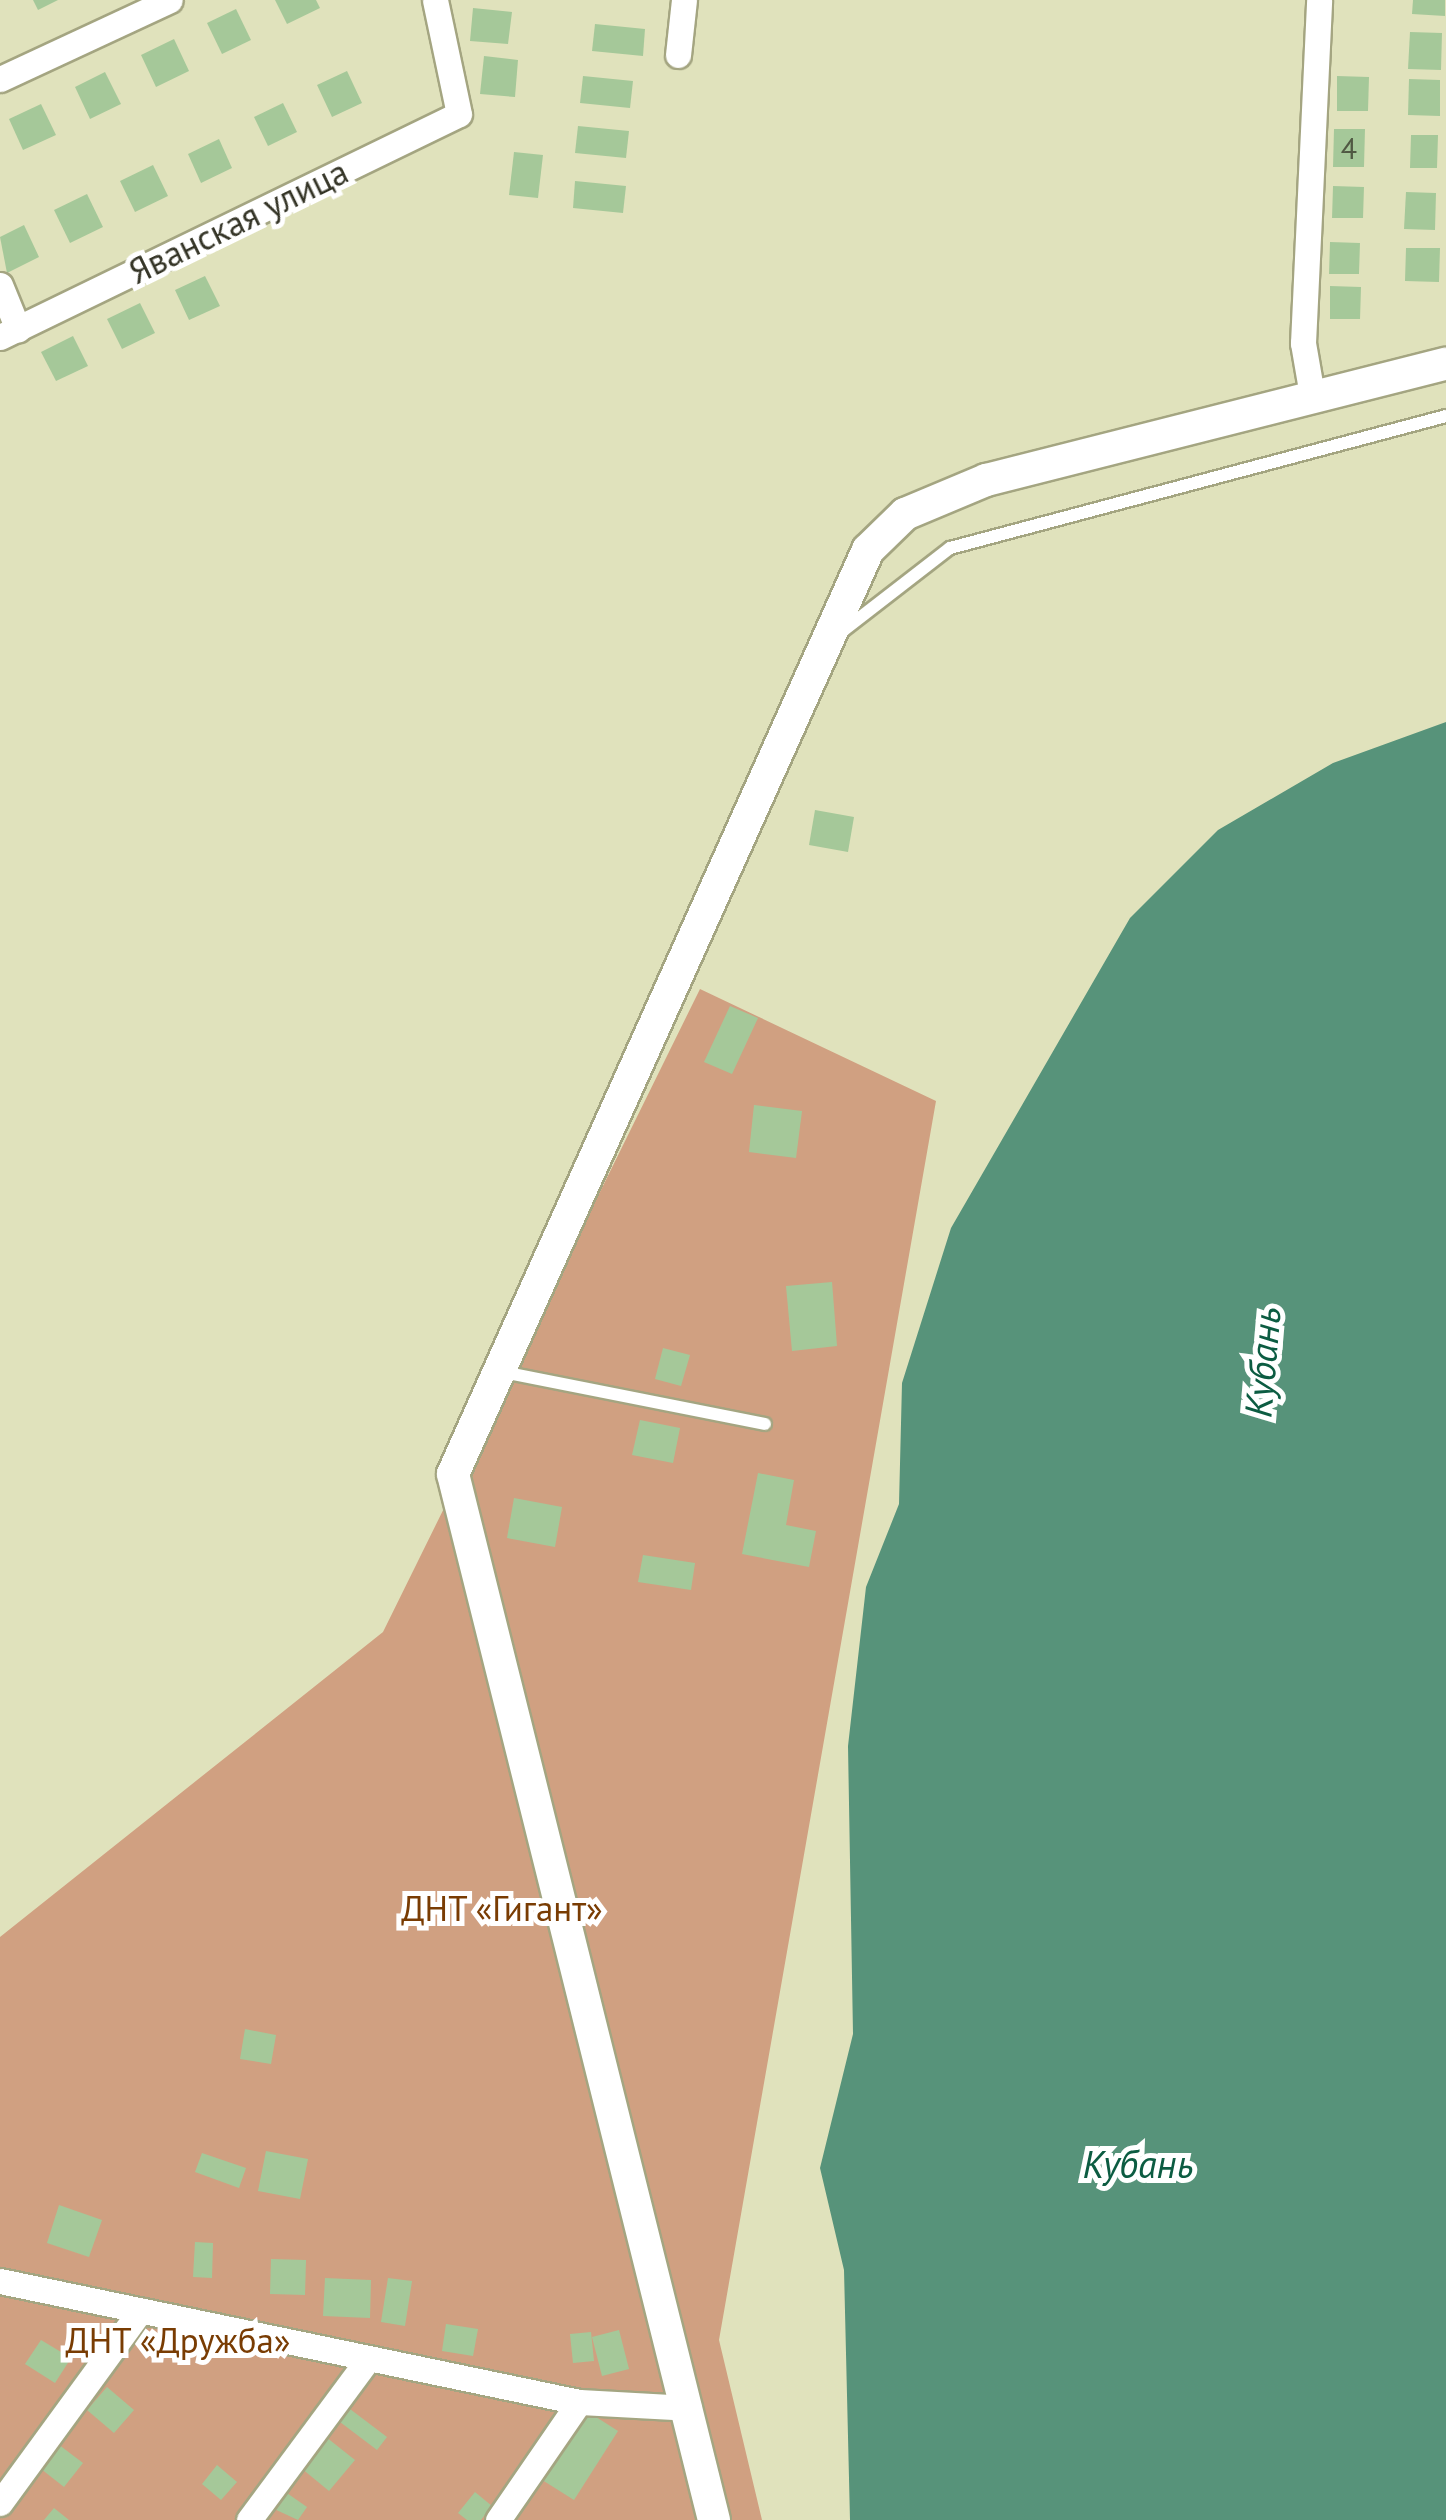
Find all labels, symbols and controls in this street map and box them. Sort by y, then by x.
house number: 4 [1341,130,1357,166]
street label: Яванская улица [122,150,354,292]
water label: Кубань [1234,1305,1290,1419]
park label: ДНТ «Гигант» [401,1887,603,1929]
water label: Кубань [1083,2141,1193,2187]
park label: ДНТ «Дружба» [65,2319,291,2361]

